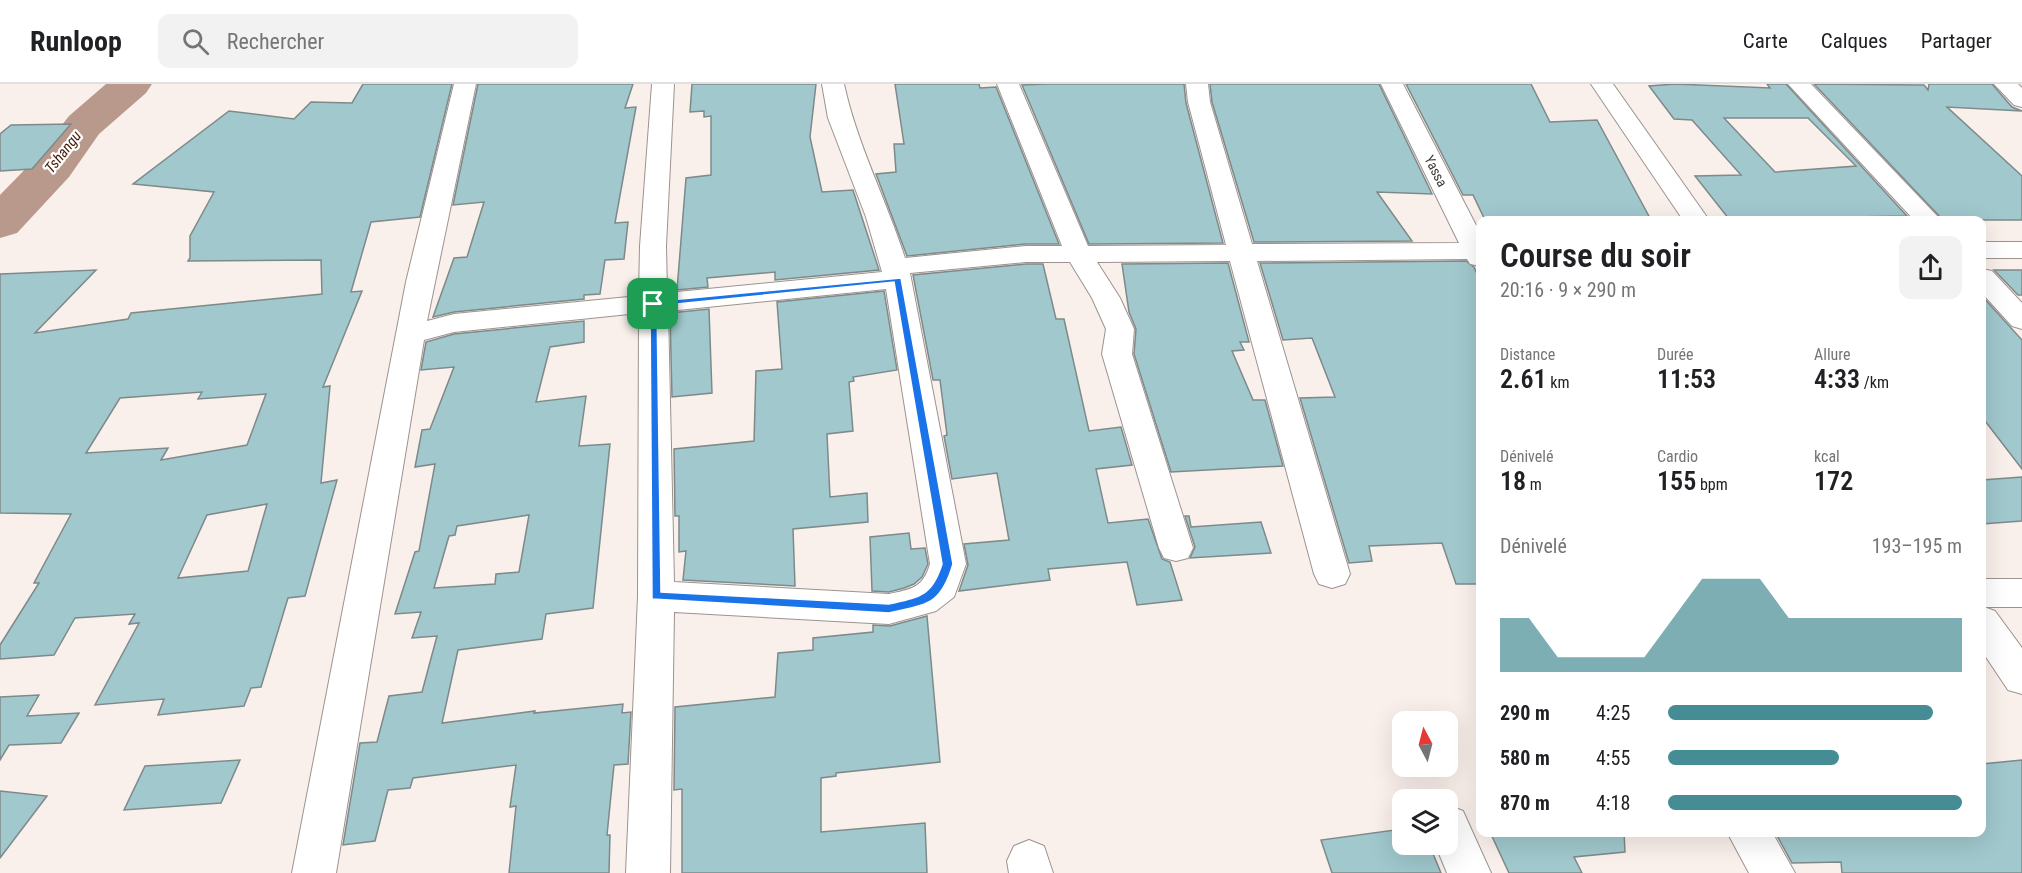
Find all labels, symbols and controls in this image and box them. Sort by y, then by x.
search box [158,14,578,68]
text: Runloop [30,25,122,58]
icon: search [179,25,212,58]
text: Rechercher [227,29,324,54]
text: Carte [1743,29,1788,53]
text: Calques [1821,29,1888,53]
text: Partager [1921,29,1992,53]
water label: Tshangu [41,127,85,177]
street label: Yassa [1421,153,1451,189]
text: Course du soir [1500,236,1691,275]
button: share [1899,236,1962,299]
pin [627,278,678,329]
text: 20:16 · 9 × 290 m [1500,278,1636,302]
icon: arrive [636,287,669,320]
text: Distance [1500,345,1555,364]
text: Durée [1657,345,1694,364]
text: Allure [1814,345,1851,364]
text: 2.61 [1500,364,1547,394]
text: 11:53 [1657,364,1716,394]
text: 4:33 [1814,364,1860,394]
text: km [1547,373,1570,392]
text: /km [1860,373,1889,392]
text: Dénivelé [1500,447,1553,466]
text: Cardio [1657,447,1698,466]
text: kcal [1814,447,1840,466]
text: 18 [1500,466,1526,496]
text: 155 [1657,466,1696,496]
text: 172 [1814,466,1853,496]
text: m [1526,475,1542,494]
text: bpm [1696,475,1728,494]
text: Dénivelé [1500,534,1567,558]
text: 193–195 m [1872,534,1962,558]
text: 290 m [1500,701,1550,725]
text: 4:25 [1596,701,1630,725]
north arrow [1392,711,1458,777]
map controls [1392,711,1458,855]
text: 580 m [1500,746,1550,770]
text: 4:55 [1596,746,1630,770]
button: layers [1392,789,1458,855]
text: 870 m [1500,791,1550,815]
text: 4:18 [1596,791,1630,815]

